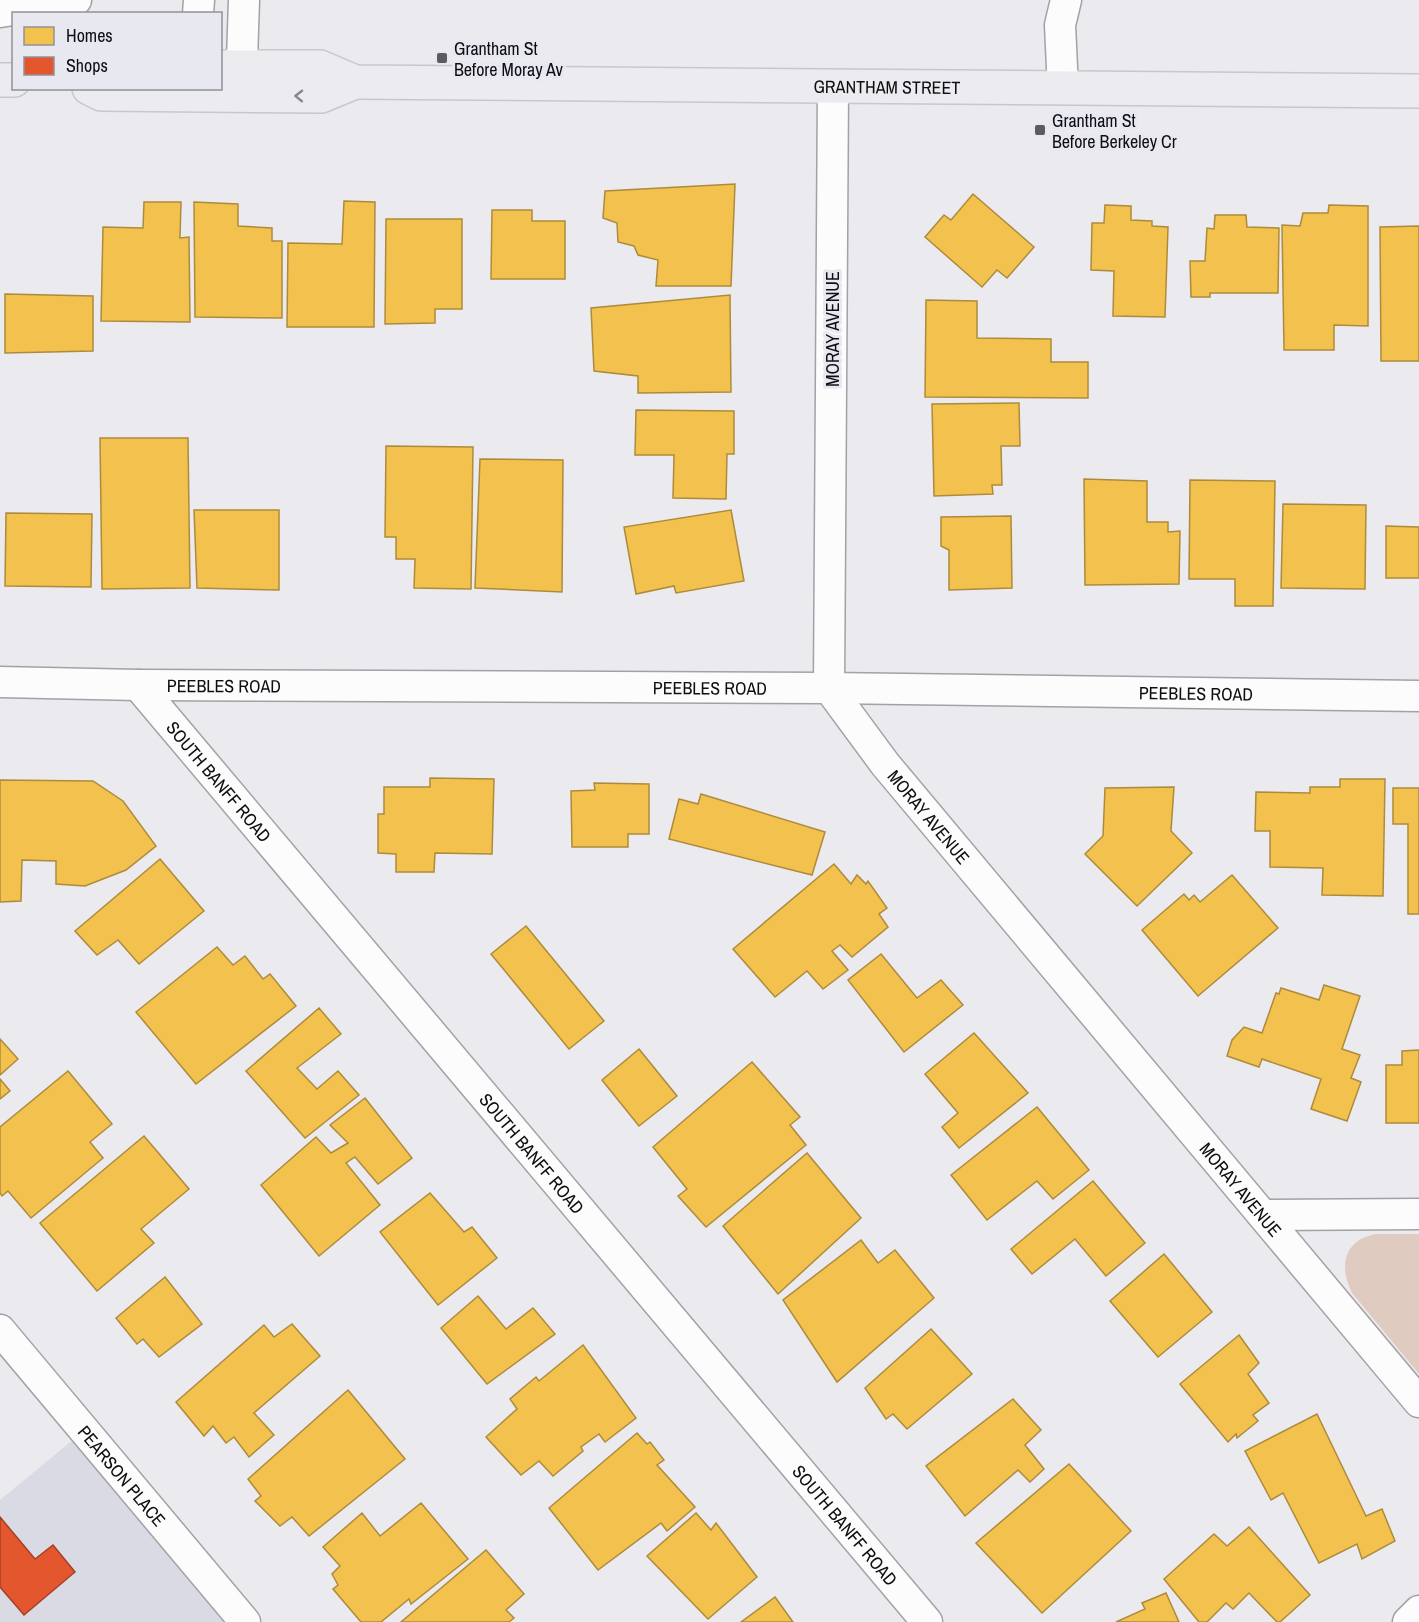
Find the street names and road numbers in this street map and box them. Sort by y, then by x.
street label: GRANTHAM STREET [813,73,960,100]
street label: MORAY AVENUE [820,271,845,387]
street label: PEEBLES ROAD [167,673,281,698]
street label: PEEBLES ROAD [653,675,767,700]
street label: PEEBLES ROAD [1139,680,1253,706]
street label: SOUTH BANFF ROAD [161,716,277,847]
street label: MORAY AVENUE [882,764,976,869]
street label: SOUTH BANFF ROAD [474,1087,590,1219]
street label: MORAY AVENUE [1194,1137,1288,1242]
street label: PEARSON PLACE [72,1420,172,1531]
street label: SOUTH BANFF ROAD [787,1459,903,1591]

